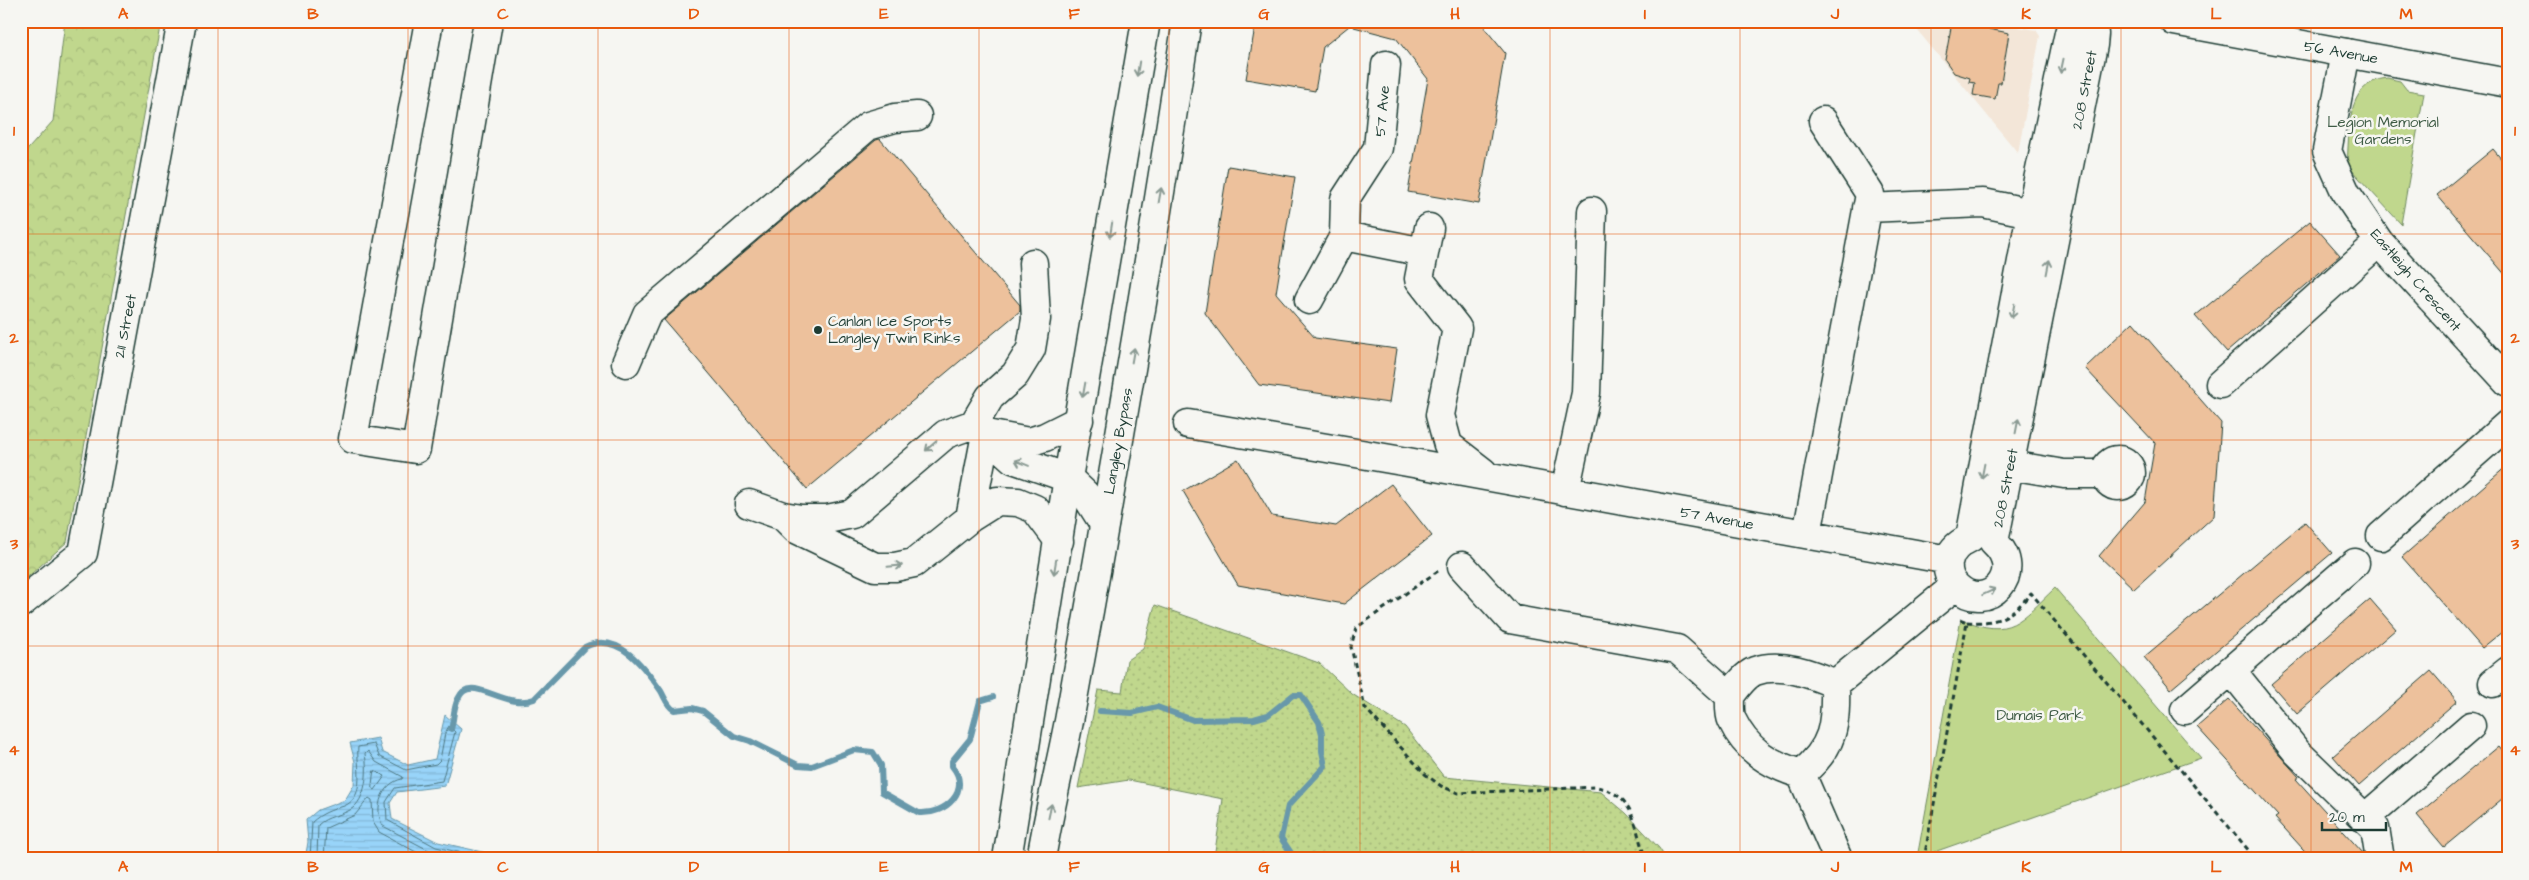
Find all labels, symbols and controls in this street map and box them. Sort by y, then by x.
text: A [118,3,129,25]
text: B [307,3,319,25]
text: C [497,3,509,25]
text: D [689,3,700,25]
text: E [879,3,889,25]
text: F [1068,3,1080,25]
text: G [1258,3,1270,25]
text: H [1450,3,1460,25]
text: I [1644,3,1646,25]
text: J [1830,3,1840,25]
text: K [2021,3,2031,25]
text: L [2210,3,2222,25]
text: M [2399,3,2413,25]
street label: 56 Avenue [2302,36,2380,69]
street label: 208 Street [2067,49,2102,131]
one-way arrow [2056,58,2066,74]
one-way arrow [1133,61,1143,77]
street label: 57 Ave [1370,85,1395,138]
park label: Legion Memorial Gardens [2327,112,2439,150]
text: 1 [13,120,16,142]
text: 1 [2514,120,2517,142]
one-way arrow [1156,188,1166,204]
one-way arrow [1106,221,1116,237]
street label: Eastleigh Crescent [2364,224,2466,337]
one-way arrow [2044,259,2054,275]
street label: 211 Street [109,292,142,360]
one-way arrow [2007,303,2017,319]
place label: Canlan Ice Sports Langley Twin Rinks [828,311,961,350]
marker: Canlan Ice Sports Langley Twin Rinks [812,324,824,336]
text: 2 [8,327,19,349]
text: 2 [2509,327,2520,349]
one-way arrow [1128,348,1138,364]
one-way arrow [1079,381,1089,397]
street label: Langley Bypass [1099,386,1139,496]
one-way arrow [2013,419,2022,435]
one-way arrow [925,441,938,452]
street label: 208 Street [1988,447,2023,529]
one-way arrow [1015,457,1030,467]
one-way arrow [1977,463,1987,479]
street label: 57 Avenue [1678,502,1755,535]
text: 3 [9,533,19,555]
text: 3 [2510,533,2520,555]
one-way arrow [1050,559,1060,575]
one-way arrow [887,561,903,571]
one-way arrow [1982,586,1997,596]
park label: Dumais Park [1996,705,2084,726]
text: 4 [9,739,20,761]
text: 4 [2510,739,2521,761]
scale bar [2322,800,2385,832]
one-way arrow [1046,803,1055,819]
text: 20 m [2329,807,2365,828]
text: A [118,856,129,878]
text: B [307,856,319,878]
text: C [497,856,509,878]
text: D [689,856,700,878]
text: E [879,856,889,878]
text: F [1068,856,1080,878]
text: G [1258,856,1270,878]
text: H [1450,856,1460,878]
text: I [1644,856,1646,878]
text: J [1830,856,1840,878]
text: K [2021,856,2031,878]
text: L [2210,856,2222,878]
text: M [2399,856,2413,878]

